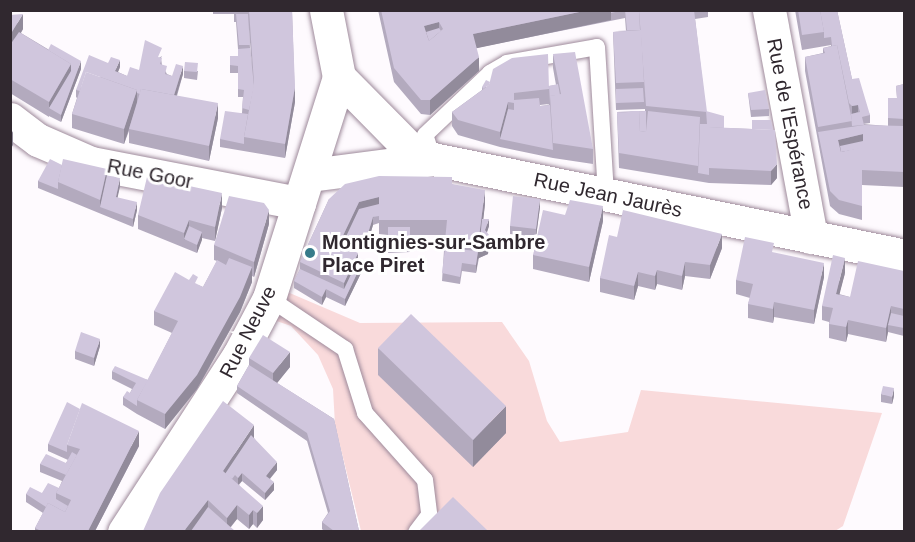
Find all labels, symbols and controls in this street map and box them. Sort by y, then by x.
street label: Rue de l'Espérance [762,36,818,212]
street label: Rue Goor [105,154,195,194]
street label: Rue Jean Jaurès [532,168,684,222]
place label: Montignies-sur-Sambre Place Piret [322,230,545,277]
marker: Montignies-sur-Sambre Place Piret [303,246,317,260]
street label: Rue Neuve [215,282,281,382]

